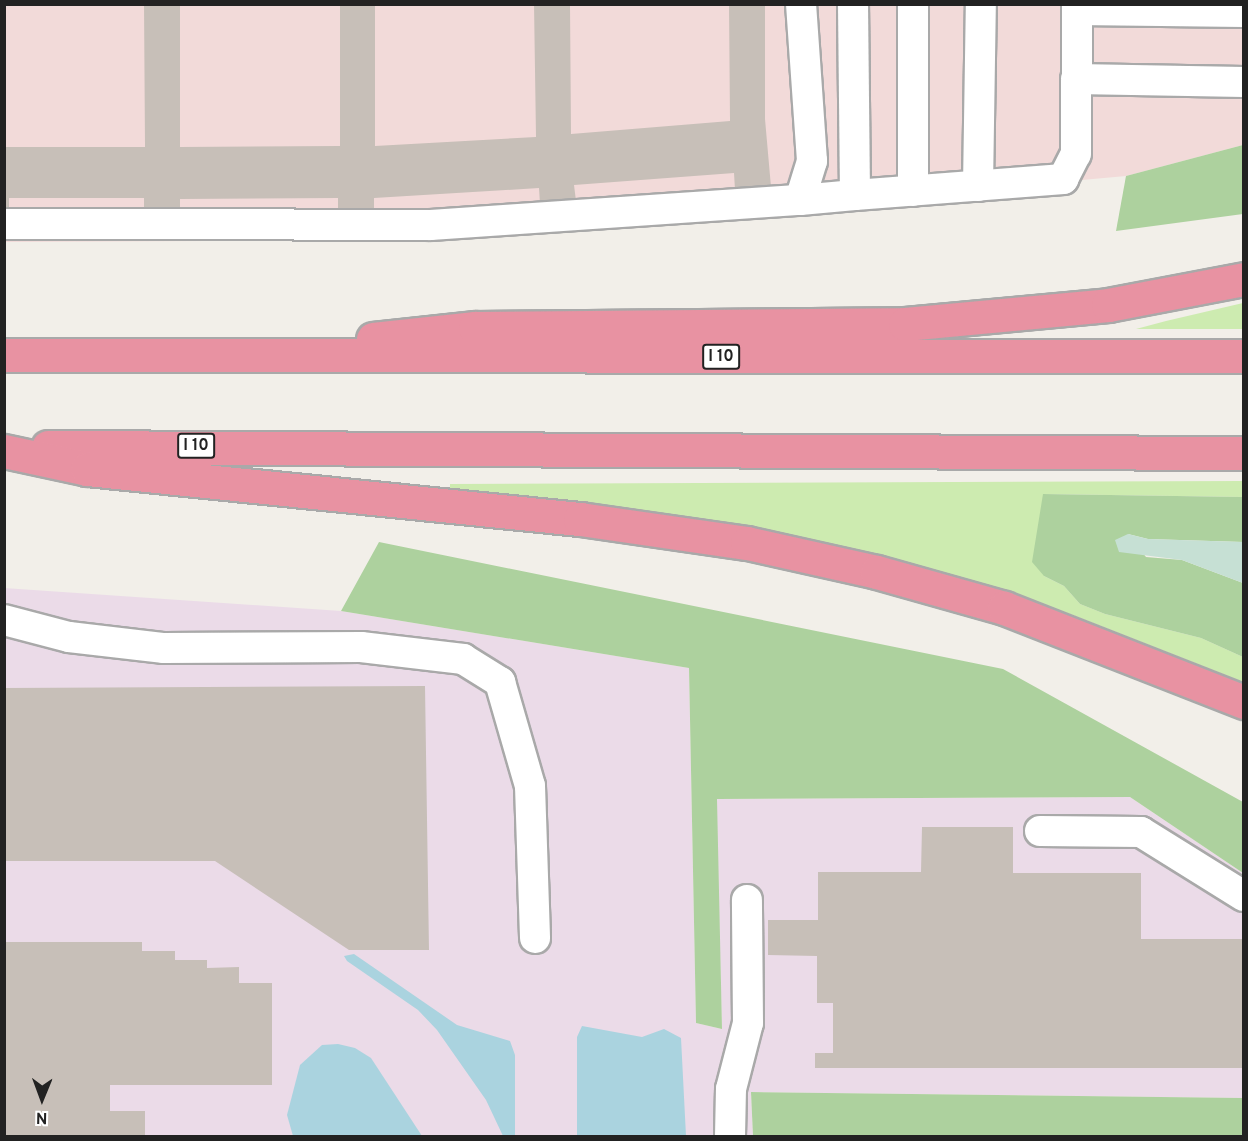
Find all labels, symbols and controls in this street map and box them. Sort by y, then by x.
road number: I 10 [702,344,740,370]
road number: I 10 [176,433,216,459]
north arrow [12,1069,72,1129]
text: N [36,1107,48,1127]

